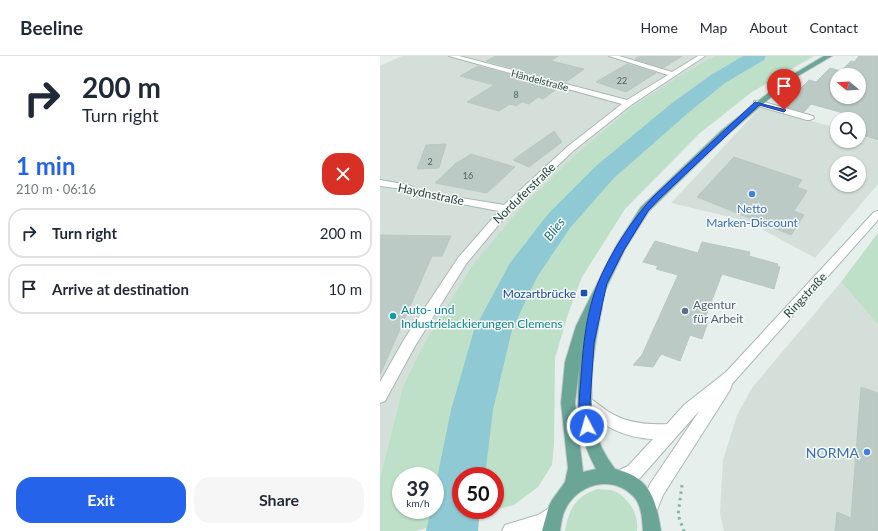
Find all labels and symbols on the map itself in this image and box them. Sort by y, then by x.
street label: Händelstraße [510,67,570,93]
north arrow [830,68,866,104]
pin [767,69,801,110]
house number: 22 [617,75,627,86]
house number: 8 [513,89,519,100]
house number: 2 [427,156,433,167]
street label: Norduferstraße [490,159,558,227]
house number: 16 [463,170,473,181]
street label: Haydnstraße [397,180,465,208]
marker: Netto Marken-Discount [747,189,757,199]
place label: Netto Marken-Discount [706,201,799,230]
water label: Blies [540,214,568,244]
street label: Ringstraße [780,269,830,321]
place label: Mozartbrücke [503,286,576,301]
marker: Mozartbrücke [579,288,589,298]
place label: Agentur für Arbeit [693,297,744,326]
place label: Auto- und Industrielackierungen Clemens [401,302,563,331]
marker: Agentur für Arbeit [680,306,690,316]
marker: Auto- und Industrielackierungen Clemens [388,311,398,321]
position arrow [566,405,608,447]
place label: NORMA [806,444,860,461]
marker: NORMA [862,447,872,457]
speed limit sign: 50 [452,467,504,519]

